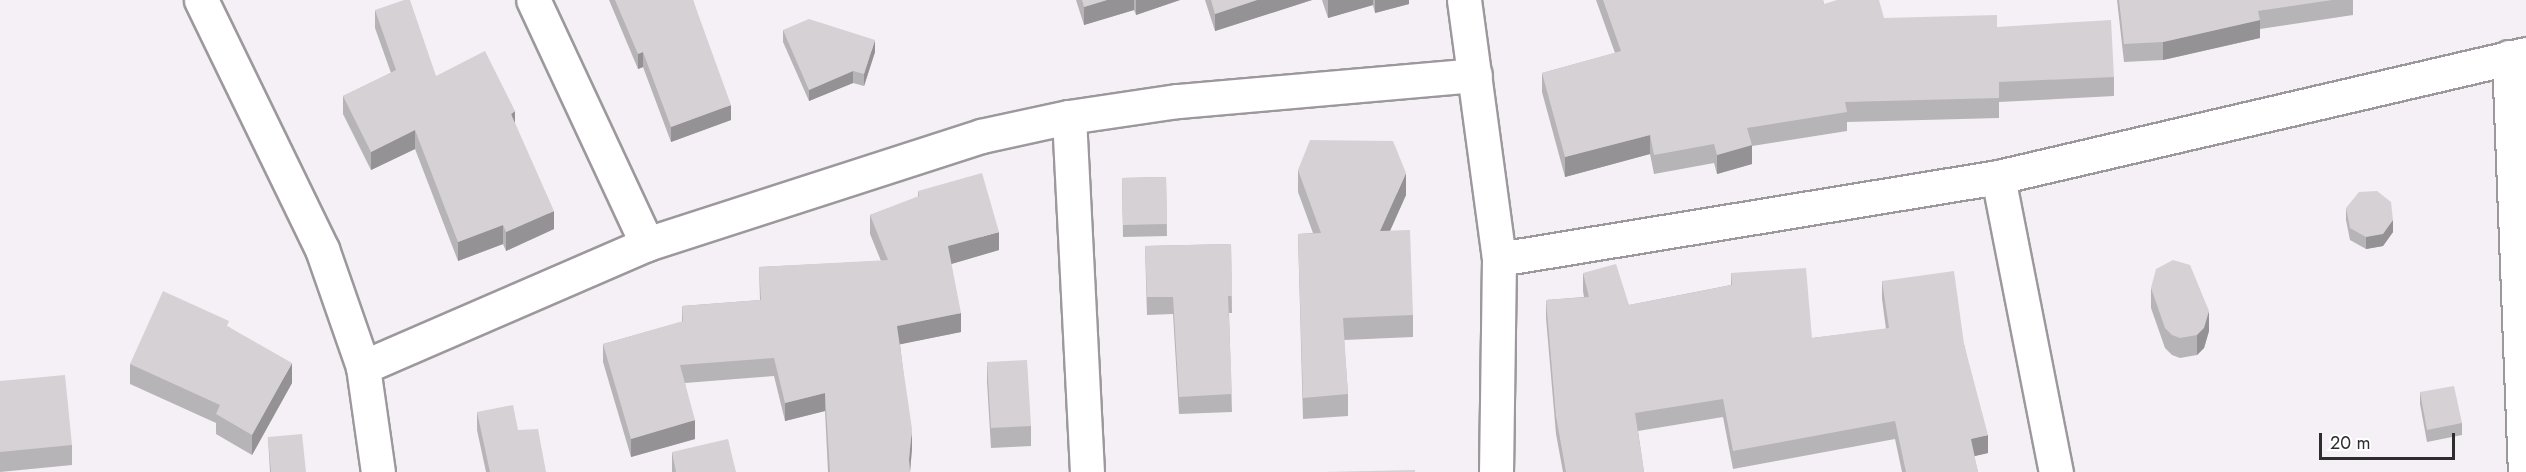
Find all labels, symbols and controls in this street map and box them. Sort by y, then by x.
scale bar [2322,421,2458,459]
text: 20 m [2330,430,2370,456]

